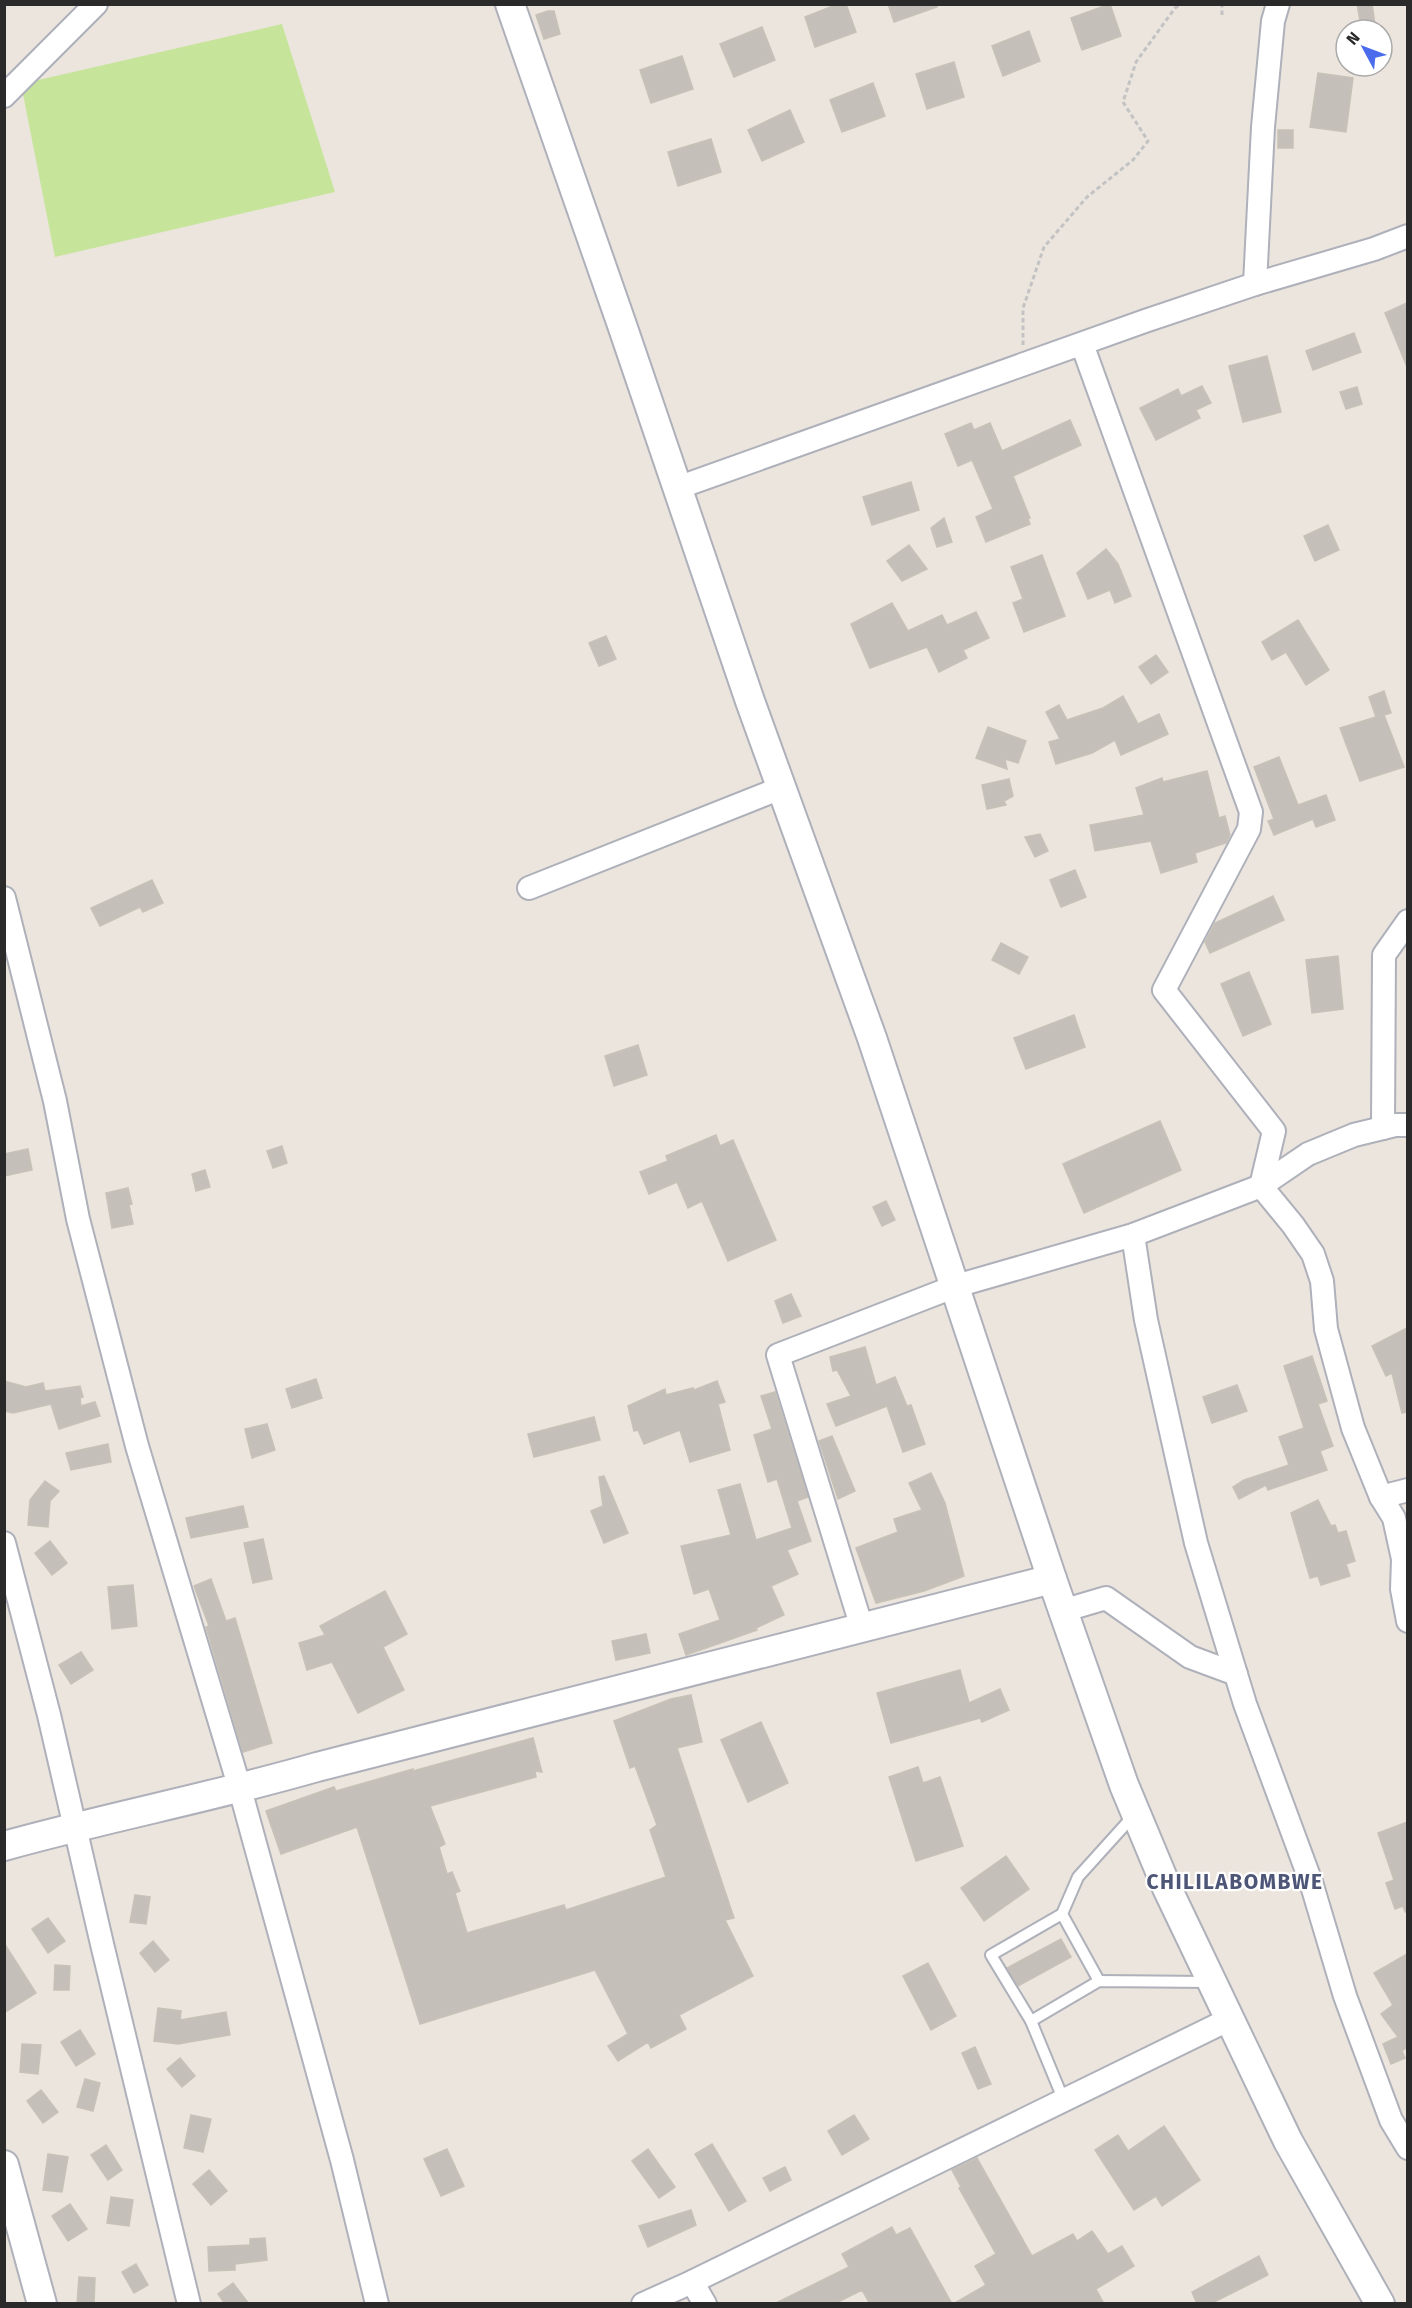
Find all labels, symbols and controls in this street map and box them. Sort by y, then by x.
north arrow [1334,18,1394,78]
text: N [1342,28,1364,49]
district label: CHILILABOMBWE [1146,1869,1324,1895]

